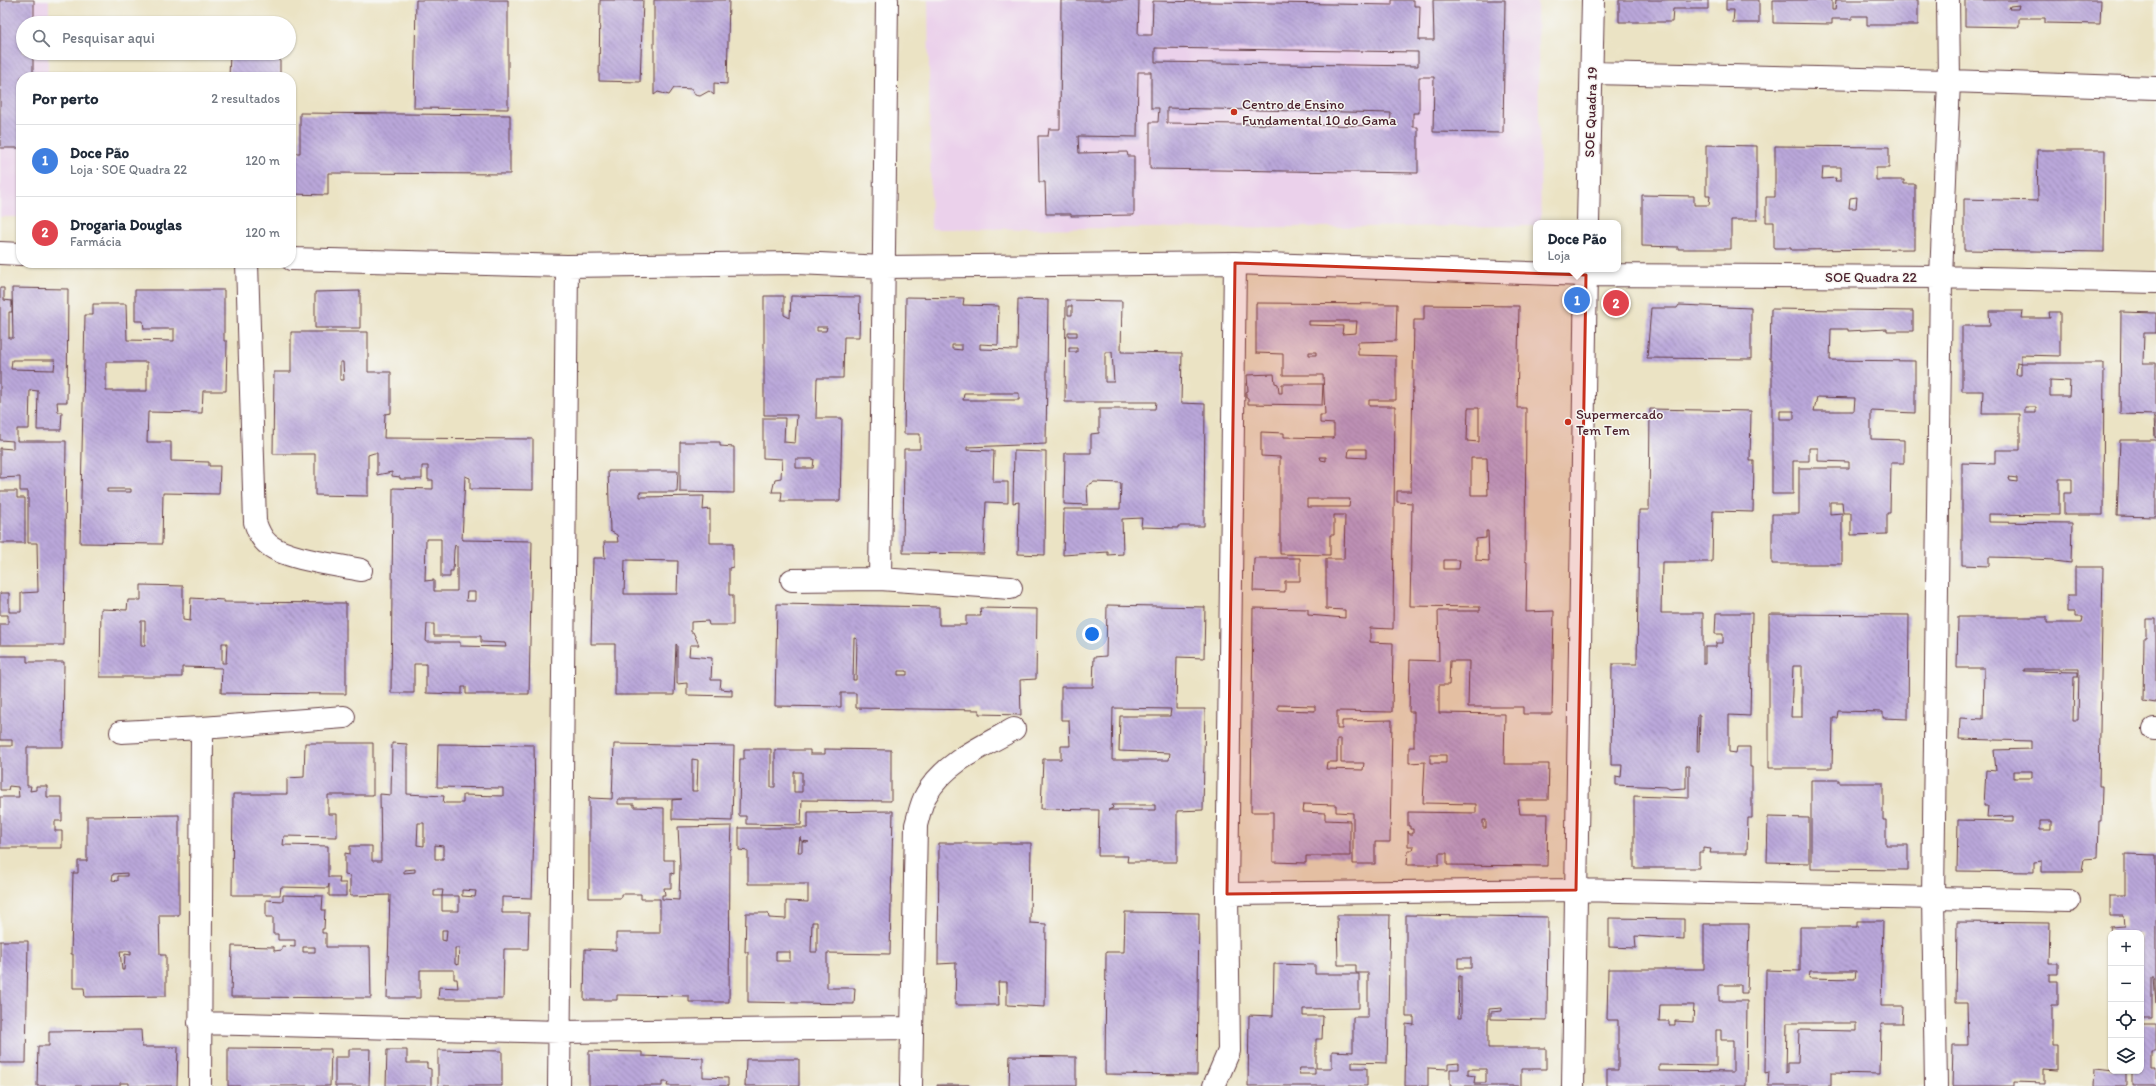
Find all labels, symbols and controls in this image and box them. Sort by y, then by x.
search box [16,16,296,60]
icon: search [30,27,52,49]
text: Pesquisar aqui [62,29,155,47]
street label: SOE Quadra 19 [1581,66,1601,158]
text: Por perto [32,88,99,108]
text: 2 resultados [211,91,280,106]
place label: Centro de Ensino Fundamental 10 do Gama [1242,96,1397,129]
marker: Centro de Ensino Fundamental 10 do Gama [1229,107,1239,117]
text: Doce Pão [70,144,129,162]
text: 1 [42,153,48,168]
text: 120 m [245,153,280,168]
text: Loja · SOE Quadra 22 [70,162,187,177]
text: Drogaria Douglas [70,216,182,234]
popup [1533,220,1621,272]
text: 2 [42,225,48,240]
text: 120 m [245,225,280,240]
text: Doce Pão [1547,230,1607,248]
text: Farmácia [70,234,122,249]
text: Loja [1547,248,1570,263]
street label: SOE Quadra 22 [1825,269,1918,286]
pin: 1 [1564,285,1590,315]
pin: 2 [1603,288,1629,318]
place label: Supermercado Tem Tem [1576,406,1663,439]
marker: Supermercado Tem Tem [1563,417,1573,427]
your location [1082,624,1102,644]
map controls [2108,930,2144,1074]
button: + [2108,930,2144,966]
button: − [2108,966,2144,1002]
button: locate [2108,1002,2144,1038]
button: layers [2108,1038,2144,1074]

